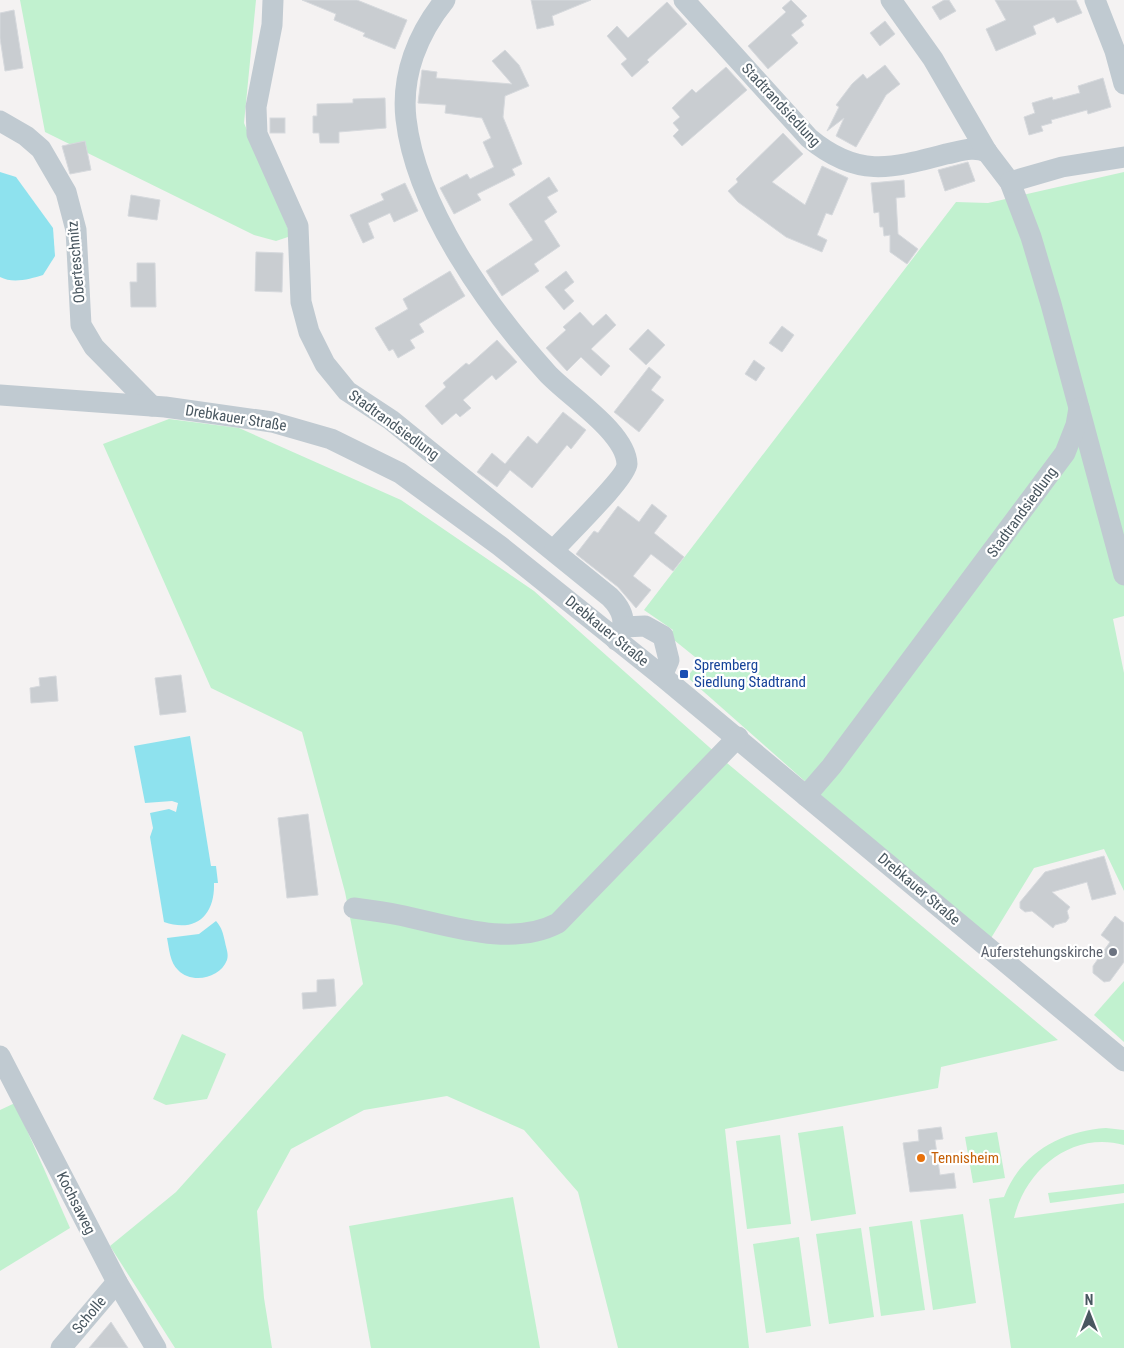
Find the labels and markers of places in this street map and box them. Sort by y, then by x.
place label: Spremberg Siedlung Stadtrand [694,656,806,691]
marker: Spremberg Siedlung Stadtrand [678,668,690,680]
place label: Auferstehungskirche [981,943,1103,961]
marker: Auferstehungskirche [1107,946,1119,958]
place label: Tennisheim [931,1149,999,1167]
marker: Tennisheim [915,1152,927,1164]

